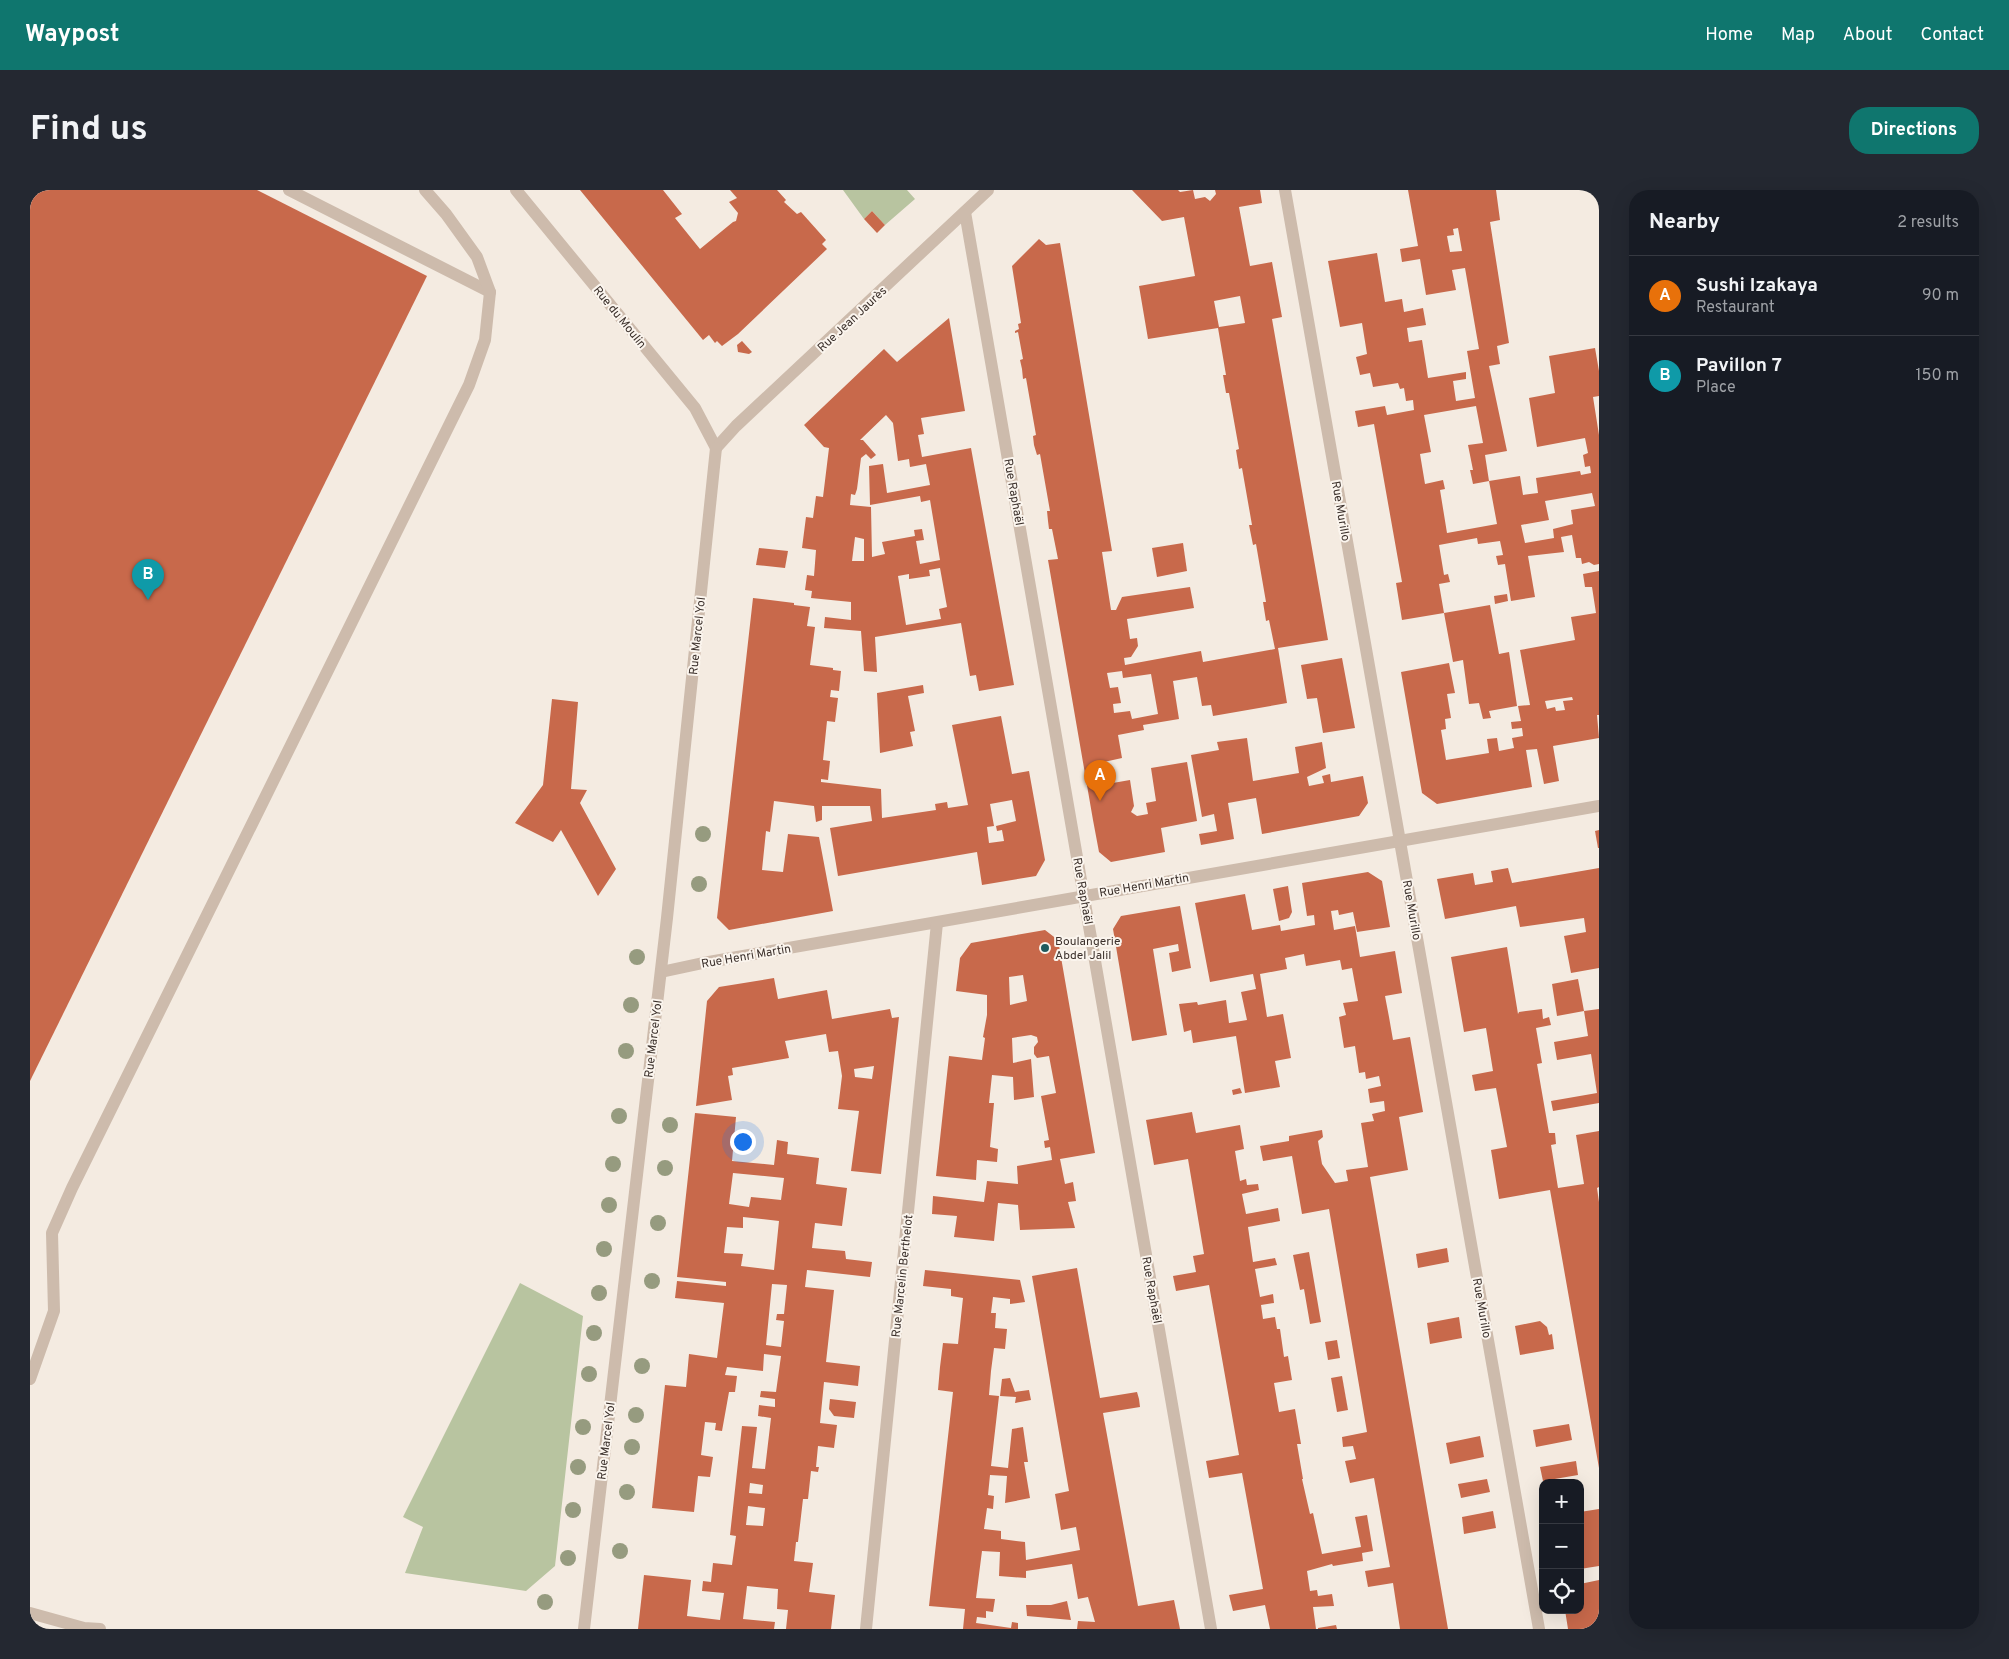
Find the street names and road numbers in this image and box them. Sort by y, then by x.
street label: Rue du Moulin [589,283,649,352]
street label: Rue Jean Jaurès [815,283,891,356]
street label: Rue Raphaël [999,457,1027,527]
street label: Rue Murillo [1327,480,1353,543]
street label: Rue Marcel Yol [686,596,710,676]
street label: Rue Raphaël [1068,856,1096,926]
street label: Rue Henri Martin [1098,870,1190,902]
street label: Rue Murillo [1398,879,1424,942]
street label: Rue Henri Martin [700,941,792,973]
street label: Rue Marcel Yol [641,999,667,1079]
street label: Rue Marcelin Berthelot [889,1214,917,1338]
street label: Rue Raphaël [1137,1255,1165,1325]
street label: Rue Murillo [1468,1277,1494,1340]
street label: Rue Marcel Yol [594,1401,620,1481]

